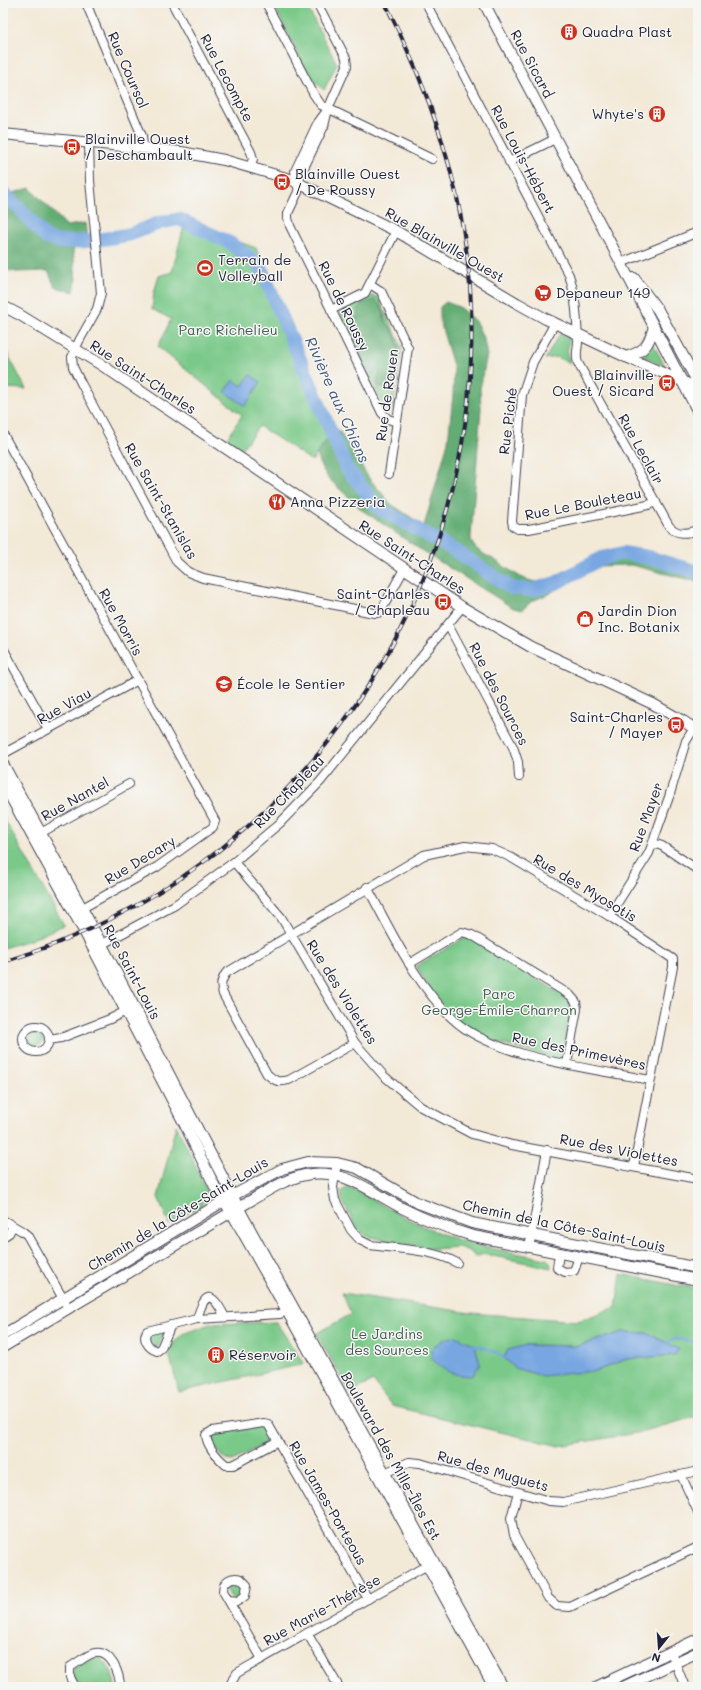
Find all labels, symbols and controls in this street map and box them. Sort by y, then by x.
building icon: Quadra Plast [559,22,579,42]
place label: Quadra Plast [582,22,672,41]
street label: Rue Sicard [506,26,558,101]
street label: Rue Coursol [104,29,153,111]
street label: Rue Lecompte [196,30,259,125]
street label: Rue Louis-Hébert [487,102,560,216]
place label: Whyte's [592,104,644,123]
building icon: Whyte's [647,104,667,124]
place label: Blainville Ouest / Deschambault [85,129,193,164]
bus stop icon: Blainville Ouest / Deschambault [62,137,82,157]
place label: Blainville Ouest / De Roussy [295,164,400,199]
bus stop icon: Blainville Ouest / De Roussy [272,172,292,192]
street label: Rue Blainville Ouest [382,203,508,287]
place label: Terrain de Volleyball [218,250,291,285]
sports icon: Terrain de Volleyball [195,258,215,278]
street label: Rue de Roussy [315,258,374,354]
supermarket icon: Depaneur 149 [533,283,553,303]
place label: Depaneur 149 [556,283,650,302]
park label: Parc Richelieu [178,320,278,339]
water label: Rivière aux Chiens [301,333,375,466]
street label: Rue Saint-Charles [86,335,200,418]
street label: Rue de Rouen [371,347,402,442]
place label: Blainville Ouest / Sicard [552,365,654,400]
bus stop icon: Blainville Ouest / Sicard [657,373,677,393]
street label: Rue Piché [494,386,521,456]
street label: Rue Leclair [614,410,669,487]
street label: Rue Saint-Stanislas [120,439,202,562]
street label: Rue Le Bouleteau [523,483,643,524]
restaurant icon: Anna Pizzeria [267,492,287,512]
place label: Anna Pizzeria [290,492,386,511]
street label: Rue Saint-Charles [355,515,469,598]
place label: Saint-Charles / Chapleau [337,584,430,619]
street label: Rue Morris [95,585,148,659]
bus stop icon: Saint-Charles / Chapleau [433,592,453,612]
place label: Jardin Dion Inc. Botanix [598,601,680,636]
shop icon: Jardin Dion Inc. Botanix [575,609,595,629]
street label: Rue des Sources [465,639,534,749]
school or university icon: École le Sentier [214,674,234,694]
place label: École le Sentier [237,674,345,693]
street label: Rue Viau [33,683,94,728]
place label: Saint-Charles / Mayer [570,707,663,742]
bus stop icon: Saint-Charles / Mayer [666,715,686,735]
street label: Rue Chapleau [249,751,328,832]
street label: Rue Nantel [37,772,112,825]
street label: Rue Mayer [624,779,667,854]
street label: Rue Decary [101,831,179,888]
street label: Rue des Myosotis [530,849,641,926]
street label: Rue Saint-Louis [99,921,165,1023]
street label: Rue des Violettes [303,936,382,1048]
park label: Parc George-Émile-Charron [421,984,577,1019]
street label: Rue des Primevères [510,1027,648,1074]
street label: Rue des Violettes [558,1129,680,1170]
street label: Chemin de la Côte-Saint-Louis [84,1152,271,1275]
street label: Chemin de la Côte-Saint-Louis [461,1195,667,1256]
park label: Le Jardins des Sources [345,1324,429,1359]
building icon: Réservoir [206,1345,226,1365]
place label: Réservoir [229,1345,296,1364]
street label: Boulevard des Mille-Îles Est [337,1368,446,1543]
street label: Rue James-Porteous [285,1437,372,1568]
street label: Rue des Muguets [435,1446,551,1495]
street label: Rue Marie-Thérèse [260,1569,384,1650]
north arrow [639,1628,679,1668]
text: N [650,1650,662,1666]

